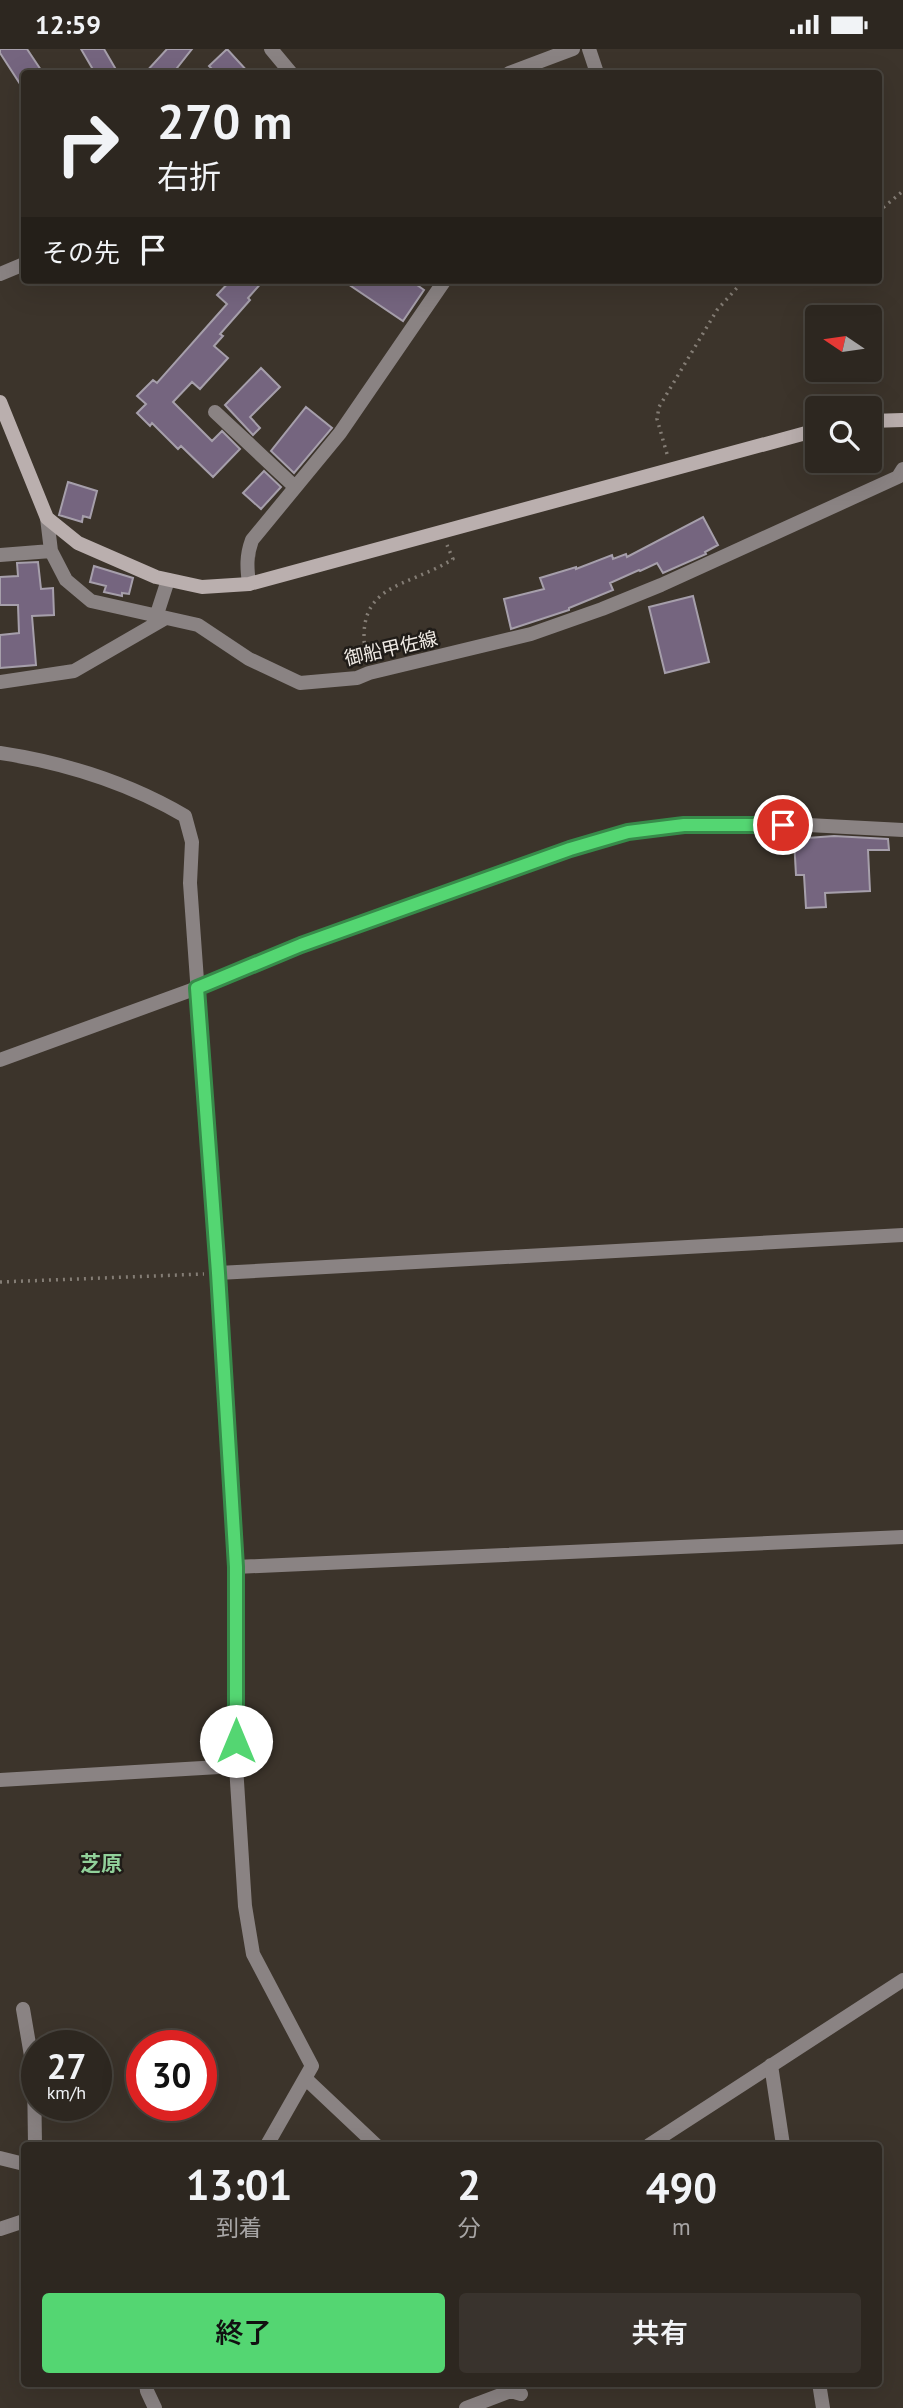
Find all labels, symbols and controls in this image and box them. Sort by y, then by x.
text: 12:59 [35,8,101,41]
text: 270 m [157,89,292,153]
icon: right [42,98,133,189]
text: 右折 [157,155,221,197]
icon: arrive [134,231,172,269]
text: その先 [42,236,120,269]
north arrow [805,305,882,381]
map controls [805,305,882,473]
button: search [805,396,882,473]
street label: 御船甲佐線 [342,626,440,670]
pin [753,795,813,855]
icon: arrive [764,806,802,844]
position arrow [199,1704,273,1778]
district label: 芝原 [80,1850,122,1877]
speed limit sign: 30 [126,2030,217,2121]
text: 27 [47,2043,86,2089]
text: km/h [47,2081,86,2104]
text: 13:01 [186,2157,292,2212]
text: 2 [457,2157,481,2212]
text: 490 [646,2160,717,2215]
text: m [672,2212,691,2241]
text: 到着 [216,2213,262,2242]
text: 分 [458,2213,481,2242]
button: 終了 [42,2293,445,2373]
button: 共有 [459,2293,861,2373]

